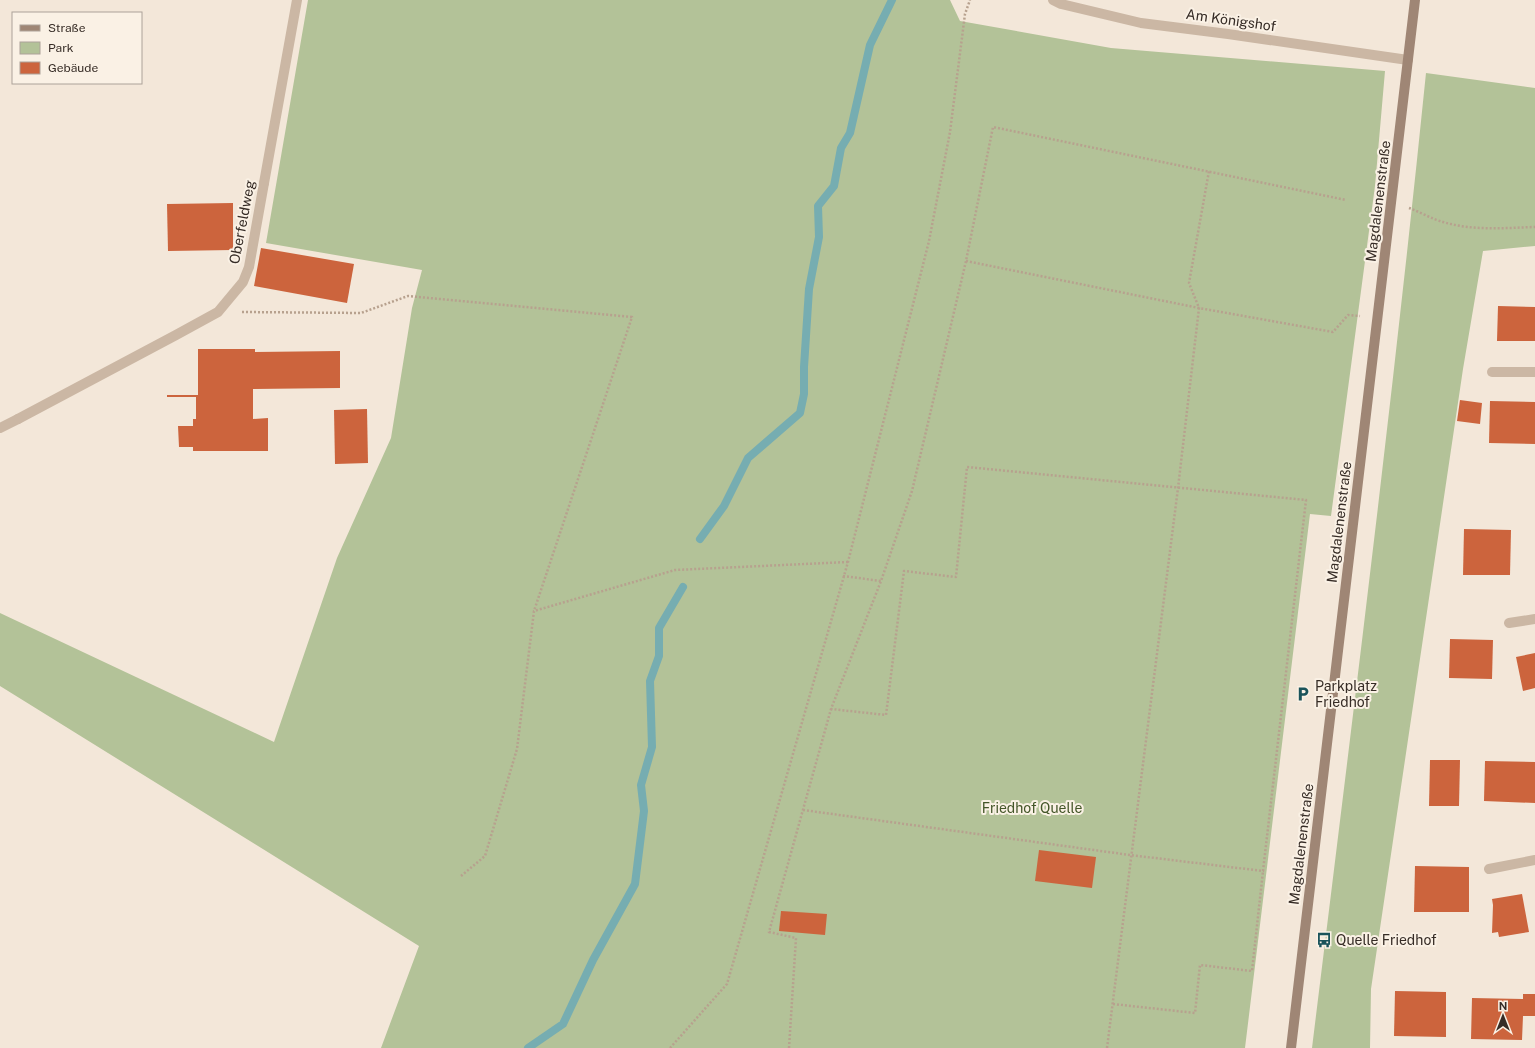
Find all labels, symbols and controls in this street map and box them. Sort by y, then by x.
street label: Am Königshof [1185,6,1278,34]
legend [12,12,142,84]
text: Straße [48,21,86,35]
text: Park [48,41,74,55]
text: Gebäude [48,61,98,75]
street label: Magdalenenstraße [1363,139,1393,263]
street label: Oberfeldweg [226,178,258,265]
street label: Magdalenenstraße [1324,460,1354,584]
place label: Parkplatz Friedhof [1315,678,1377,710]
parking icon: Parkplatz Friedhof [1294,685,1312,703]
street label: Magdalenenstraße [1286,782,1316,906]
park label: Friedhof Quelle [982,800,1082,816]
bus stop icon: Quelle Friedhof [1315,931,1333,949]
place label: Quelle Friedhof [1336,932,1437,948]
north arrow [1483,996,1523,1036]
text: N [1499,1000,1507,1012]

